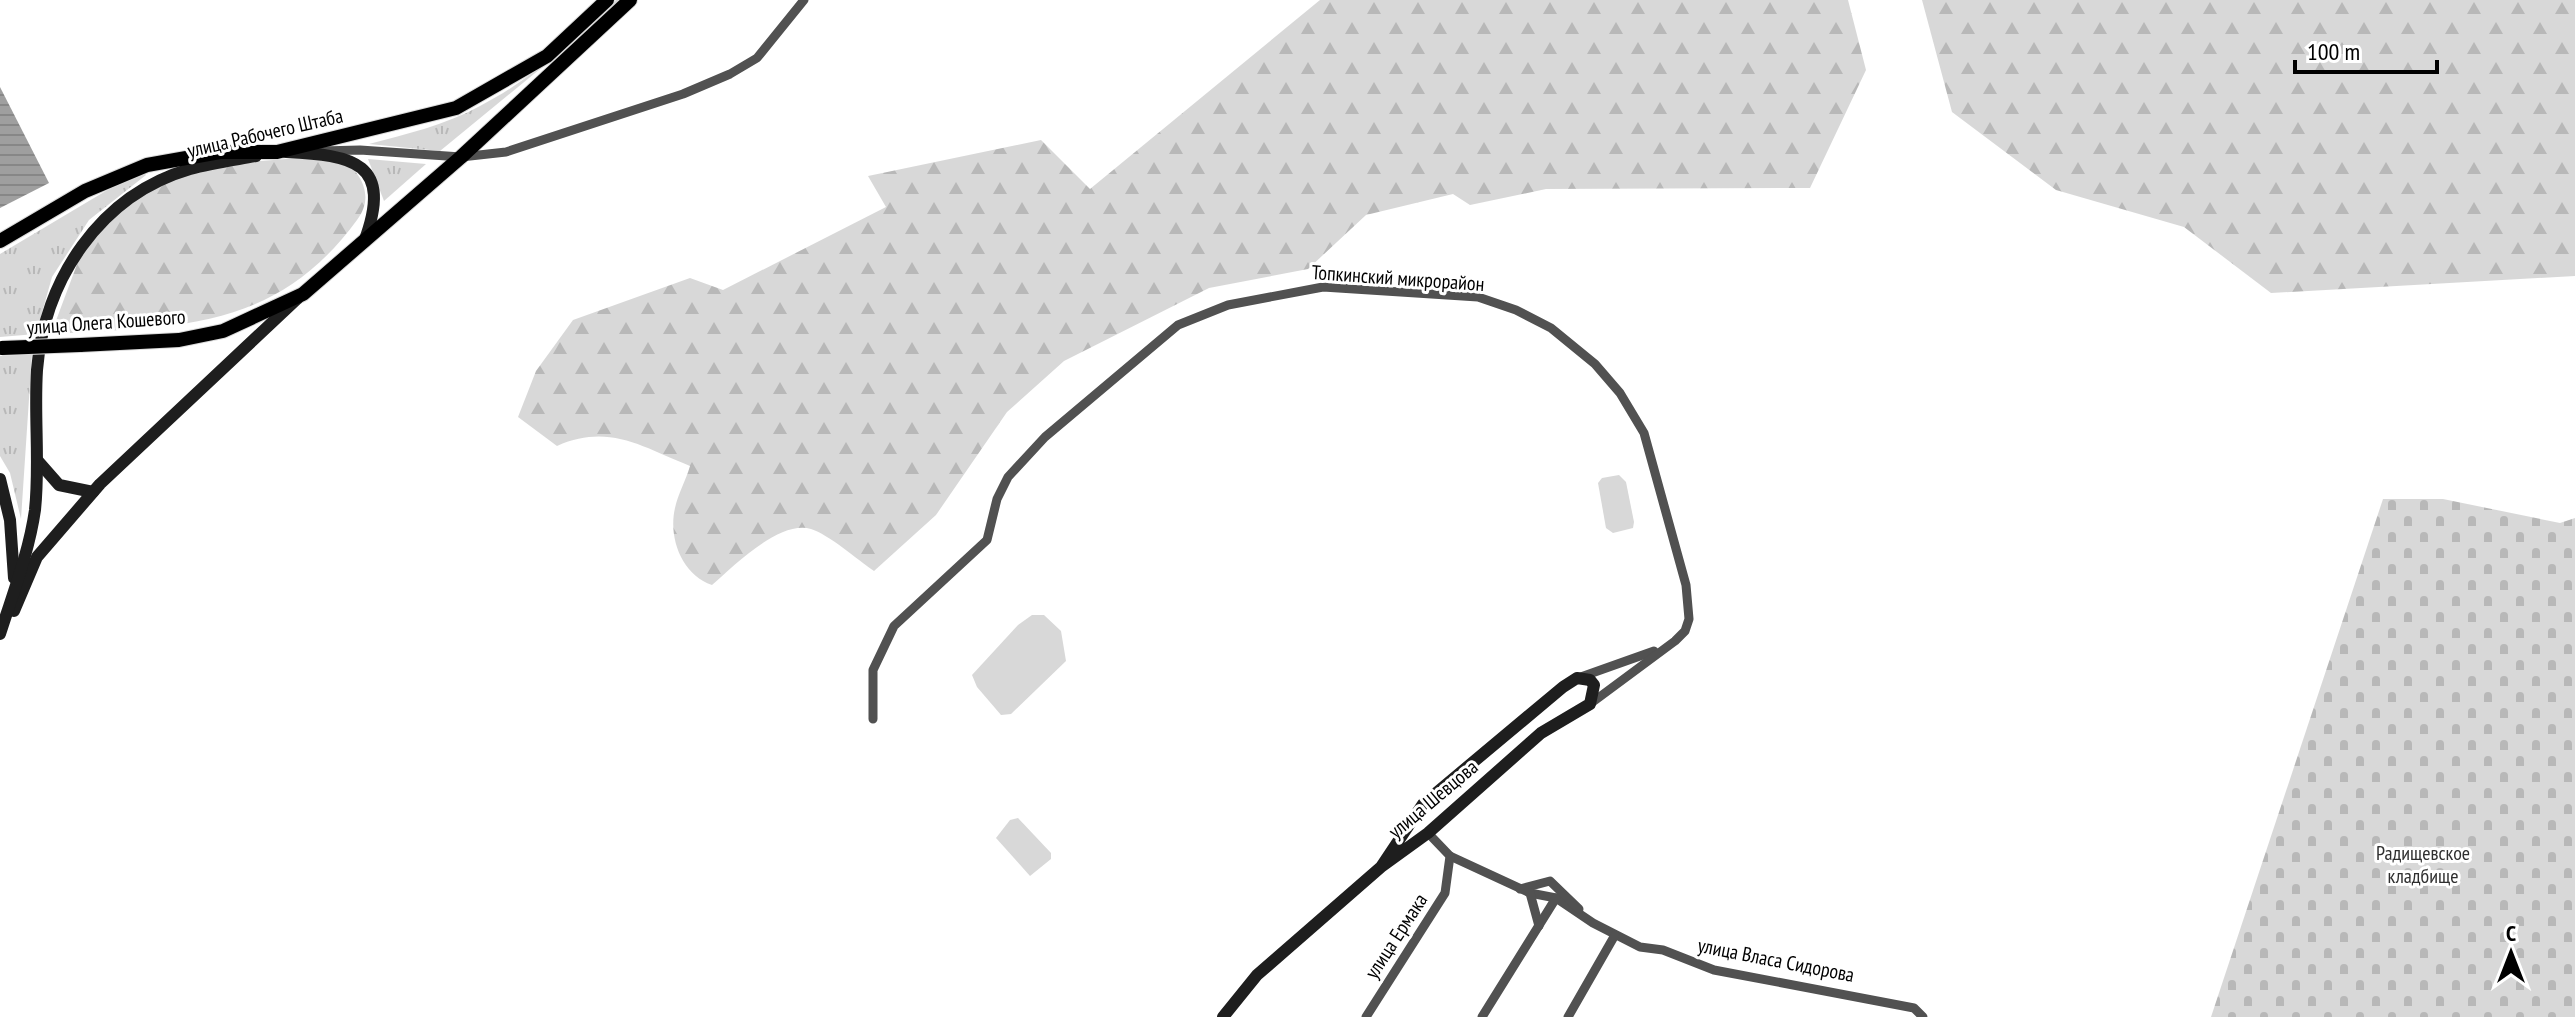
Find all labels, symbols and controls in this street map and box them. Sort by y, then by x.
scale bar [2295,24,2437,74]
text: 100 m [2307,36,2360,67]
street label: улица Рабочего Штаба [185,102,345,164]
street label: Топкинский микрорайон [1311,259,1485,297]
street label: улица Олега Кошевого [26,303,186,341]
street label: улица Шевцова [1383,754,1483,844]
park label: Радищевское кладбище [2376,840,2470,889]
street label: улица Ермака [1359,888,1433,984]
north arrow [2471,913,2551,993]
text: С [2506,919,2516,947]
street label: улица Власа Сидорова [1696,932,1856,988]

